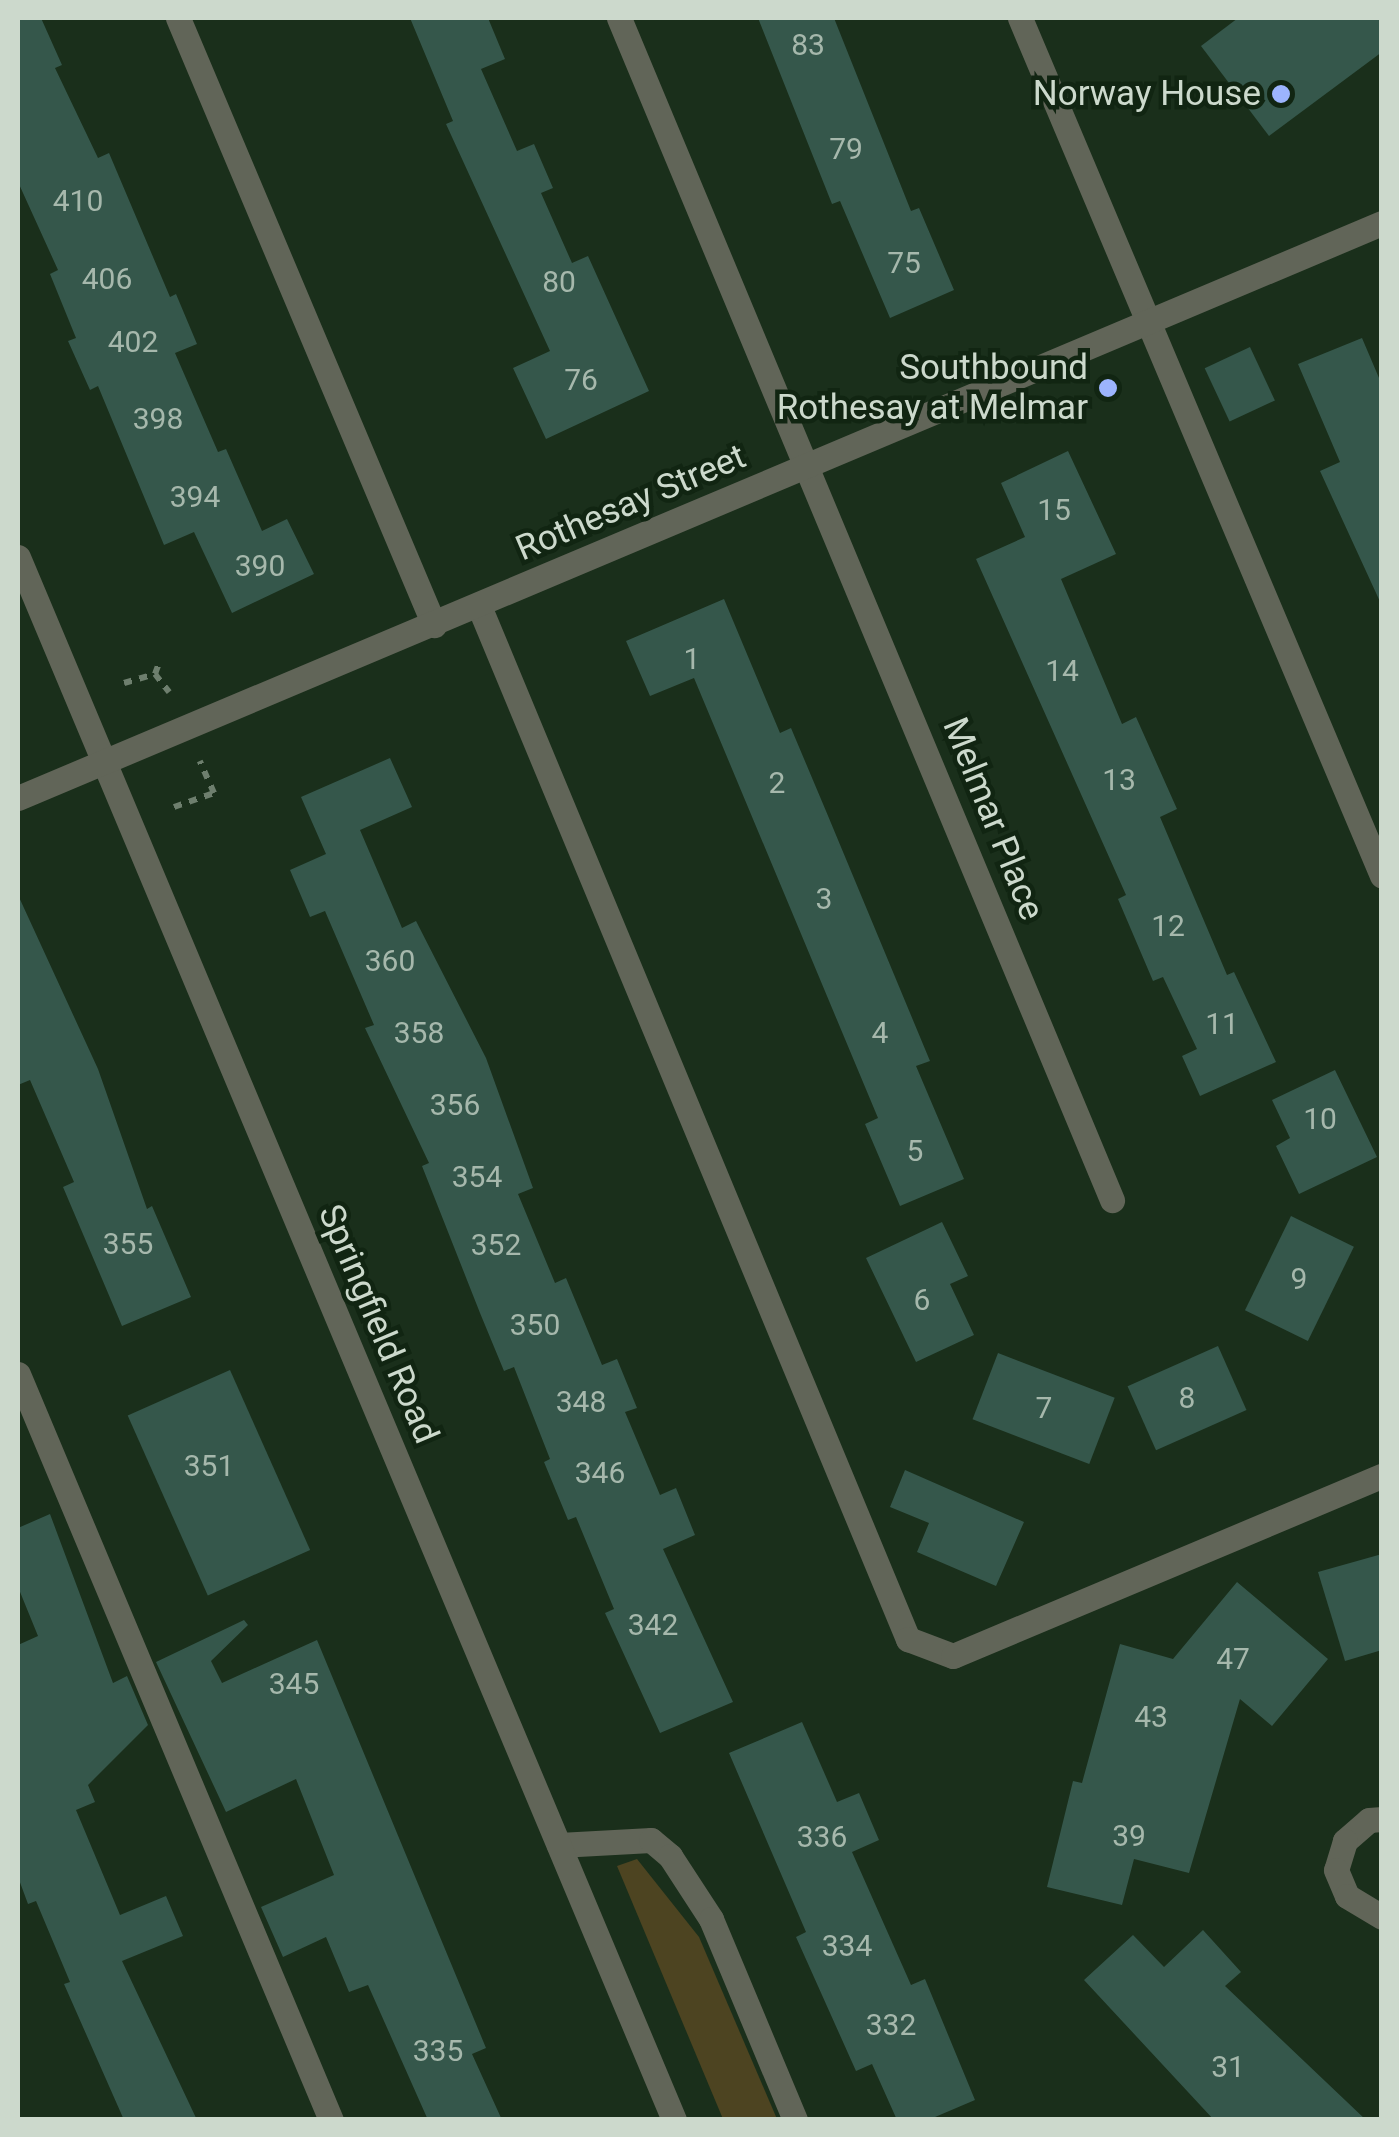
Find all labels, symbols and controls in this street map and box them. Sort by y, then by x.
house number: 83 [791,27,825,63]
place label: Norway House [1033,73,1261,115]
marker: Norway House [1270,83,1292,105]
house number: 79 [829,131,863,167]
house number: 410 [53,183,103,219]
house number: 75 [887,245,921,281]
house number: 406 [82,261,132,297]
house number: 80 [542,264,576,300]
house number: 402 [108,324,158,360]
place label: Southbound Rothesay at Melmar [777,347,1088,429]
house number: 76 [564,362,598,398]
marker: Southbound Rothesay at Melmar [1097,377,1119,399]
house number: 398 [133,401,183,437]
street label: Rothesay Street [510,436,752,570]
house number: 394 [170,479,220,515]
house number: 15 [1037,492,1071,528]
house number: 390 [235,548,285,584]
house number: 1 [684,641,700,677]
house number: 14 [1045,653,1079,689]
street label: Melmar Place [933,712,1053,926]
house number: 13 [1102,762,1136,798]
house number: 2 [769,765,785,801]
house number: 3 [816,881,832,917]
house number: 12 [1151,908,1185,944]
house number: 360 [365,943,415,979]
house number: 11 [1205,1006,1239,1042]
house number: 358 [394,1015,444,1051]
house number: 4 [872,1015,888,1051]
house number: 356 [430,1087,480,1123]
house number: 10 [1303,1101,1337,1137]
house number: 5 [907,1133,923,1169]
house number: 354 [452,1159,502,1195]
street label: Springfield Road [309,1198,447,1450]
house number: 355 [103,1226,153,1262]
house number: 352 [471,1227,521,1263]
house number: 9 [1291,1261,1307,1297]
house number: 6 [914,1282,930,1318]
house number: 350 [510,1307,560,1343]
house number: 8 [1179,1380,1195,1416]
house number: 348 [556,1384,606,1420]
house number: 7 [1036,1390,1052,1426]
house number: 351 [184,1448,234,1484]
house number: 346 [575,1455,625,1491]
house number: 342 [628,1607,678,1643]
house number: 47 [1216,1641,1250,1677]
house number: 345 [269,1666,319,1702]
house number: 43 [1134,1699,1168,1735]
house number: 39 [1112,1818,1146,1854]
house number: 336 [797,1819,847,1855]
house number: 334 [822,1928,872,1964]
house number: 332 [866,2007,916,2043]
house number: 335 [413,2033,463,2069]
house number: 31 [1211,2049,1245,2085]

